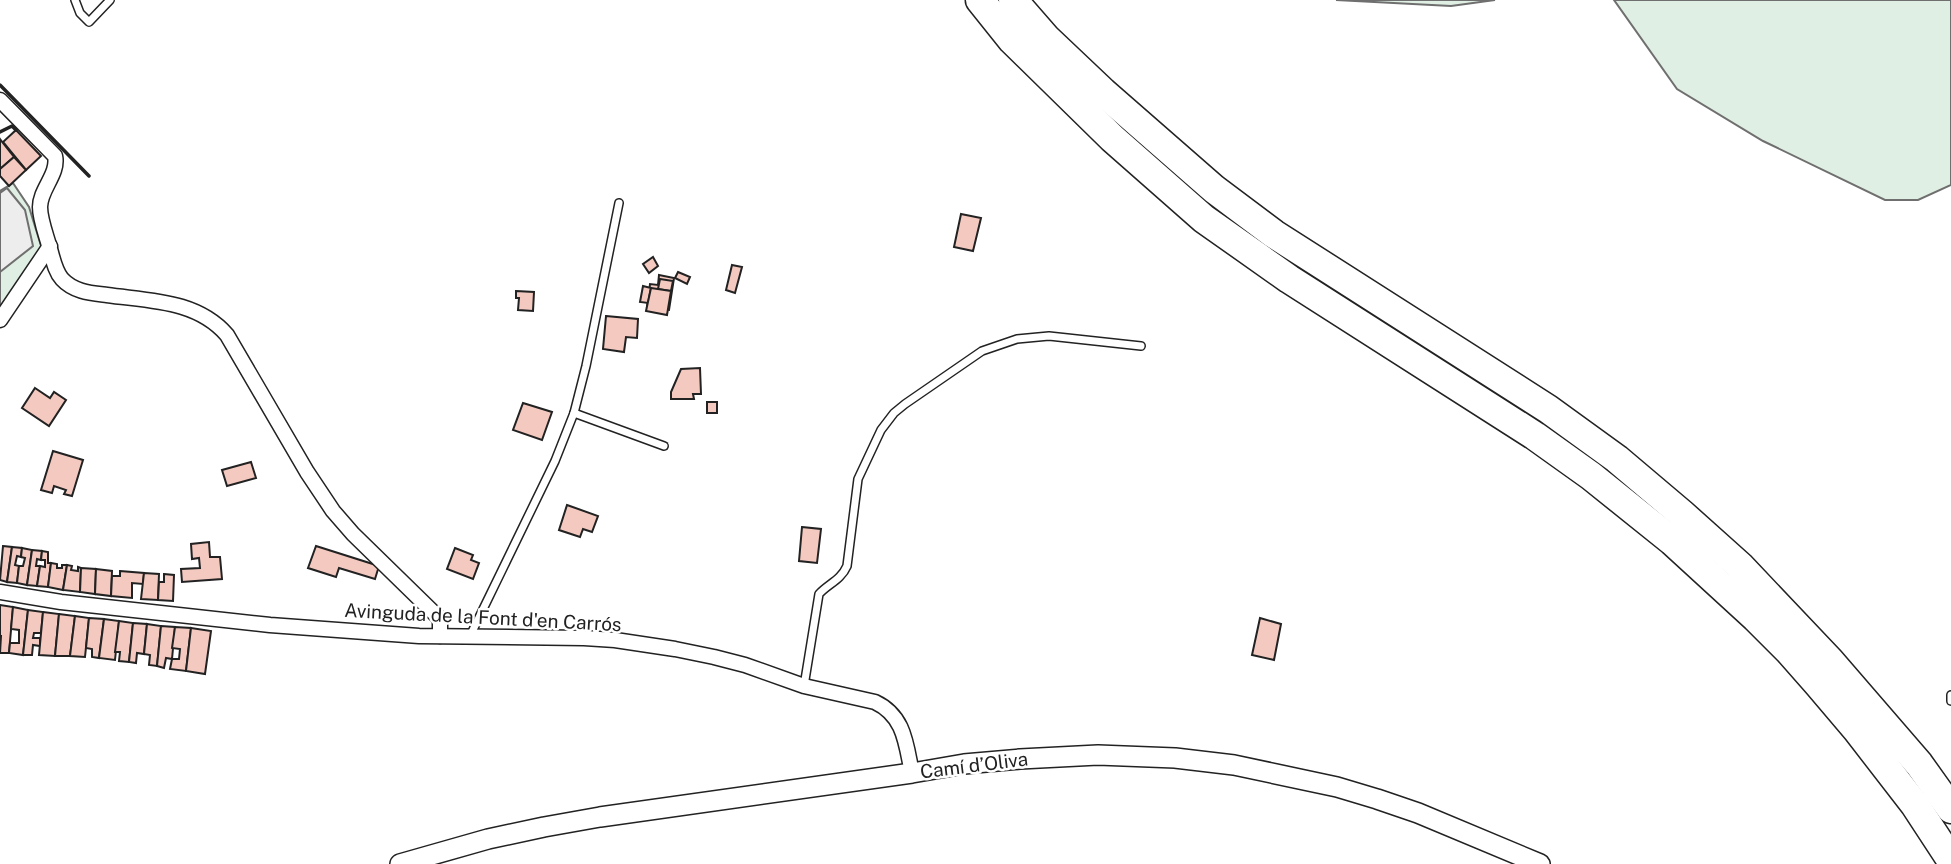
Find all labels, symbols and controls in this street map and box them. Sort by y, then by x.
street label: Avinguda de la Font d'en Carrós [344,599,622,635]
street label: Camí d’Oliva [919,747,1029,783]

